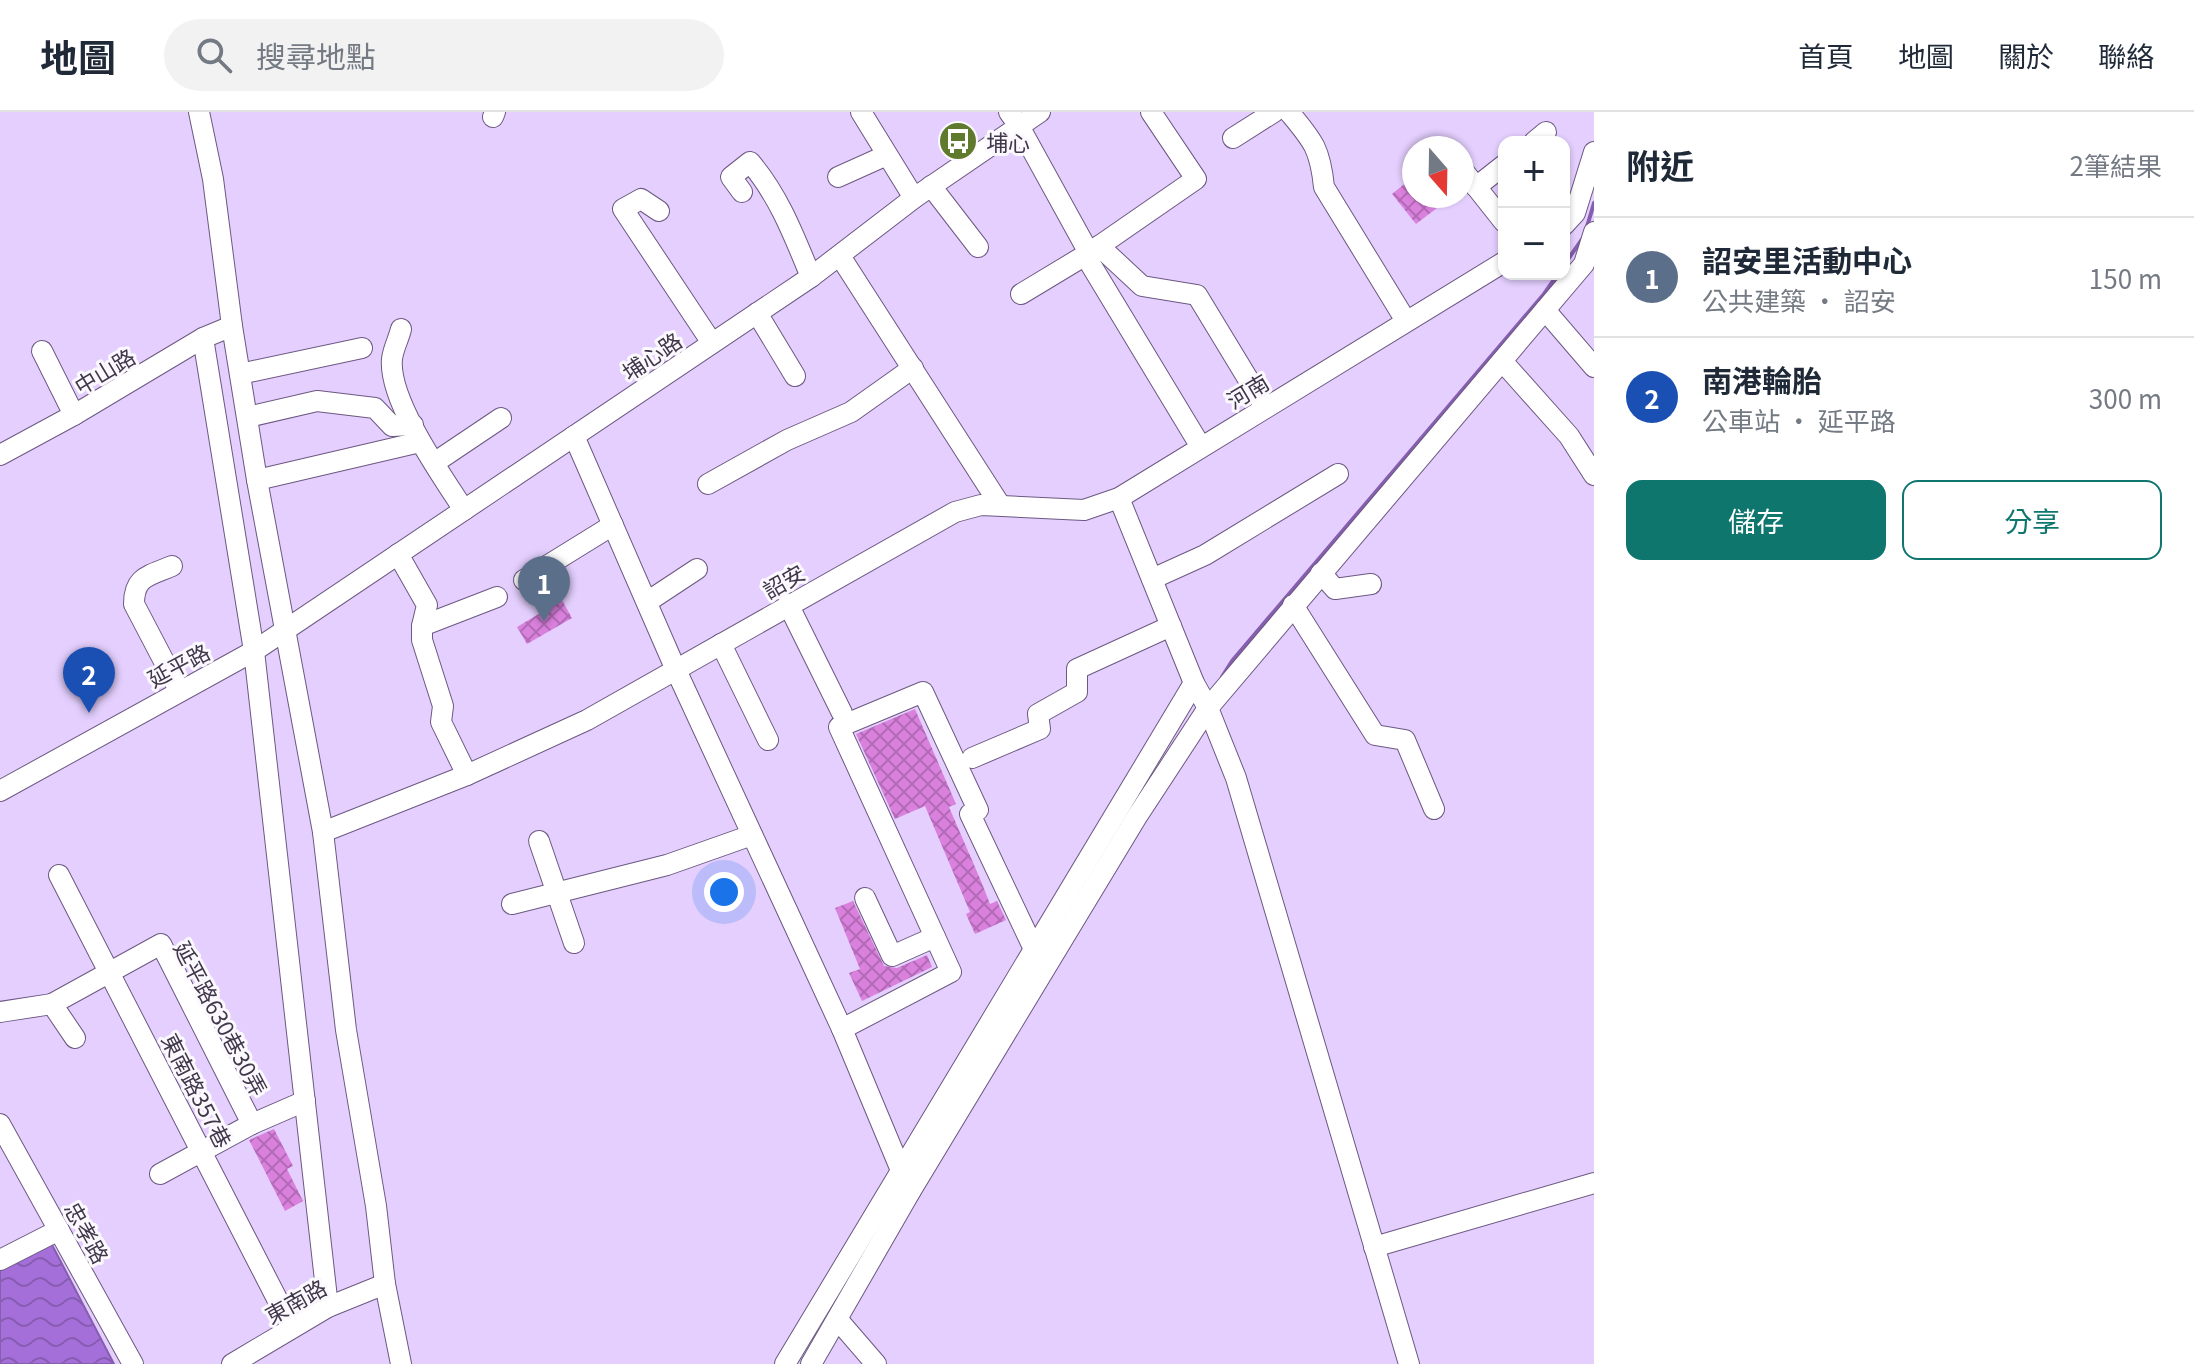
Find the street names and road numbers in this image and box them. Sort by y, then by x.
street label: 埔心路 [615,323,687,387]
street label: 中山路 [67,339,141,401]
street label: 河南 [1220,365,1274,415]
street label: 詔安 [756,555,810,605]
street label: 延平路 [141,634,215,694]
street label: 延平路630巷30弄 [168,935,276,1101]
street label: 東南路357巷 [155,1027,241,1153]
street label: 忠孝路 [58,1195,118,1269]
street label: 東南路 [258,1270,332,1330]

